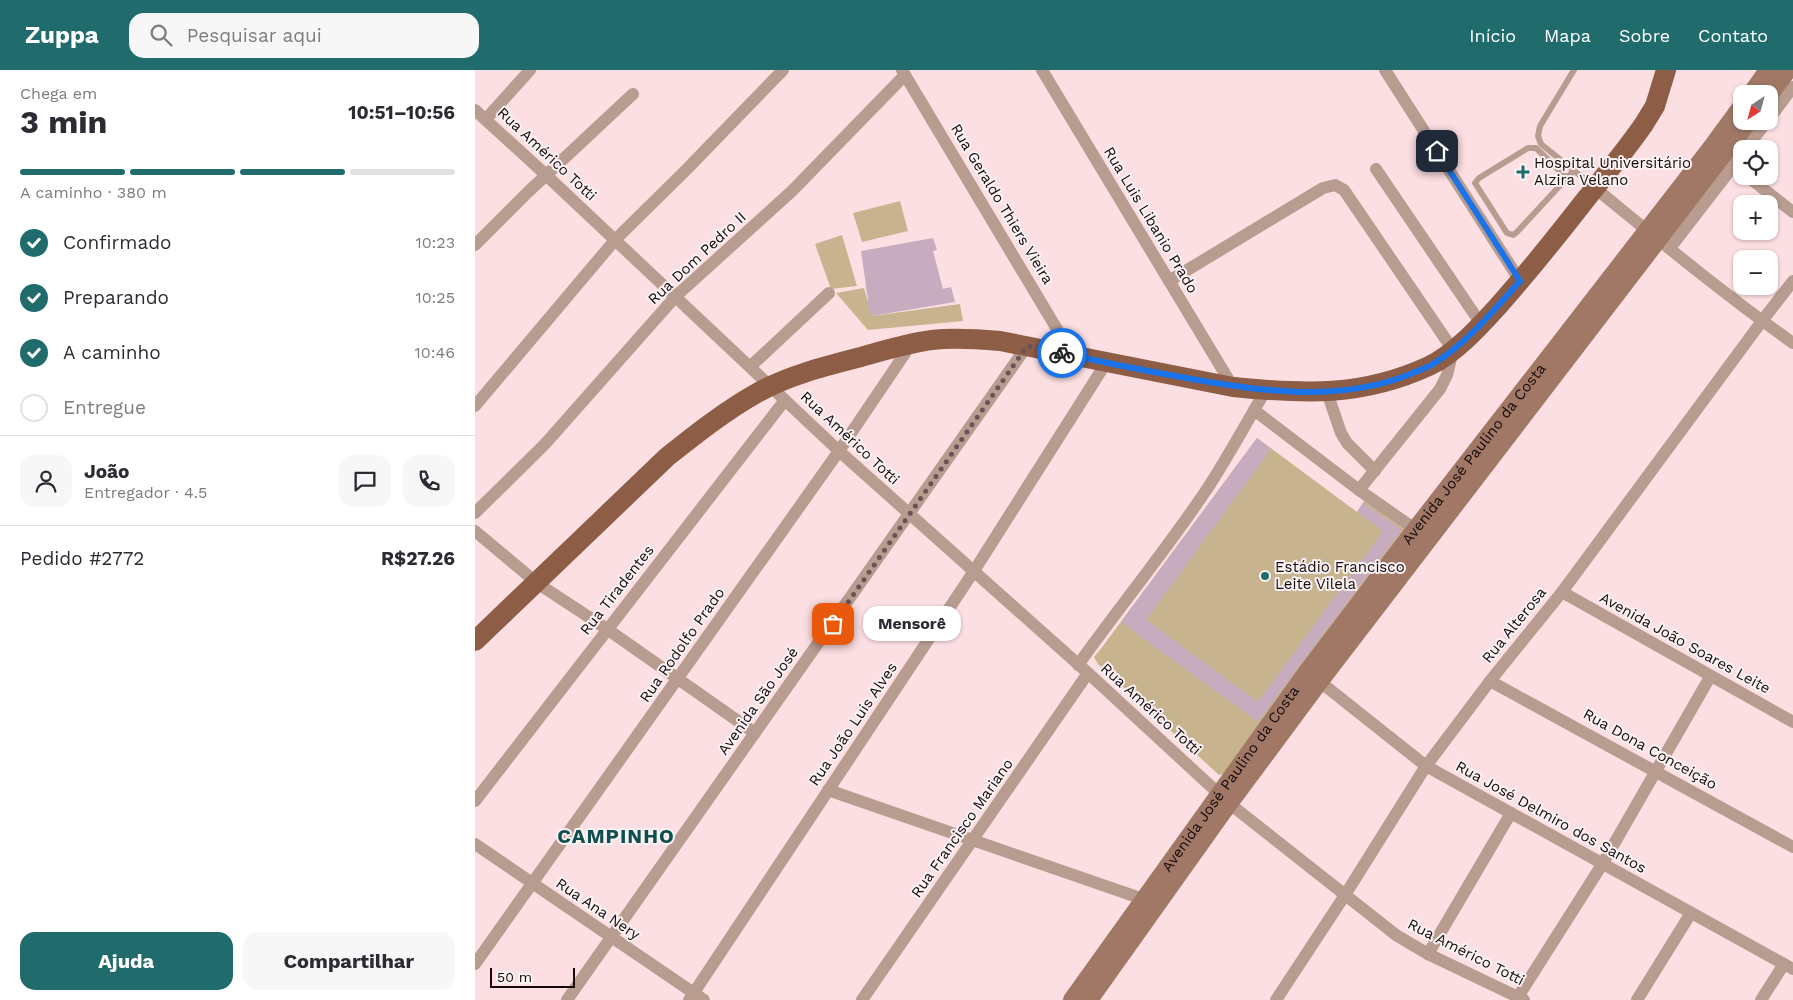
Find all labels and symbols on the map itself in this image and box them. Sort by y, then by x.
north arrow [1733,85,1777,130]
street label: Rua Américo Totti [494,104,600,204]
street label: Rua Geraldo Thiers Vieira [947,121,1057,288]
pin [1416,130,1458,172]
street label: Rua Luis Libanio Prado [1100,144,1202,296]
place label: Hospital Universitário Alzira Velano [1534,154,1691,189]
marker: Hospital Universitário Alzira Velano [1516,165,1530,179]
street label: Rua Dom Pedro II [644,208,750,308]
courier [1037,328,1087,378]
street label: Avenida José Paulino da Costa [1398,360,1550,548]
street label: Rua Américo Totti [797,388,903,488]
street label: Rua Tiradentes [576,541,658,639]
place label: Estádio Francisco Leite Vilela [1275,558,1405,593]
marker: Estádio Francisco Leite Vilela [1259,570,1271,582]
street label: Rua Alterosa [1478,583,1550,666]
street label: Rua Rodolfo Prado [636,584,728,706]
street label: Avenida João Soares Leite [1596,588,1774,698]
pin [812,603,854,645]
callout: Mensorê [863,606,961,642]
street label: Avenida São José [714,644,802,758]
street label: Rua João Luis Alves [805,659,901,789]
street label: Rua Américo Totti [1097,659,1205,759]
street label: Avenida José Paulino da Costa [1158,682,1303,875]
street label: Rua Dona Conceição [1580,705,1720,793]
street label: Rua Francisco Mariano [907,755,1017,901]
street label: Rua José Delmiro dos Santos [1453,757,1650,877]
district label: CAMPINHO [557,824,675,848]
street label: Rua Ana Nery [553,874,644,944]
street label: Rua Américo Totti [1405,915,1527,989]
scale bar [490,965,575,988]

